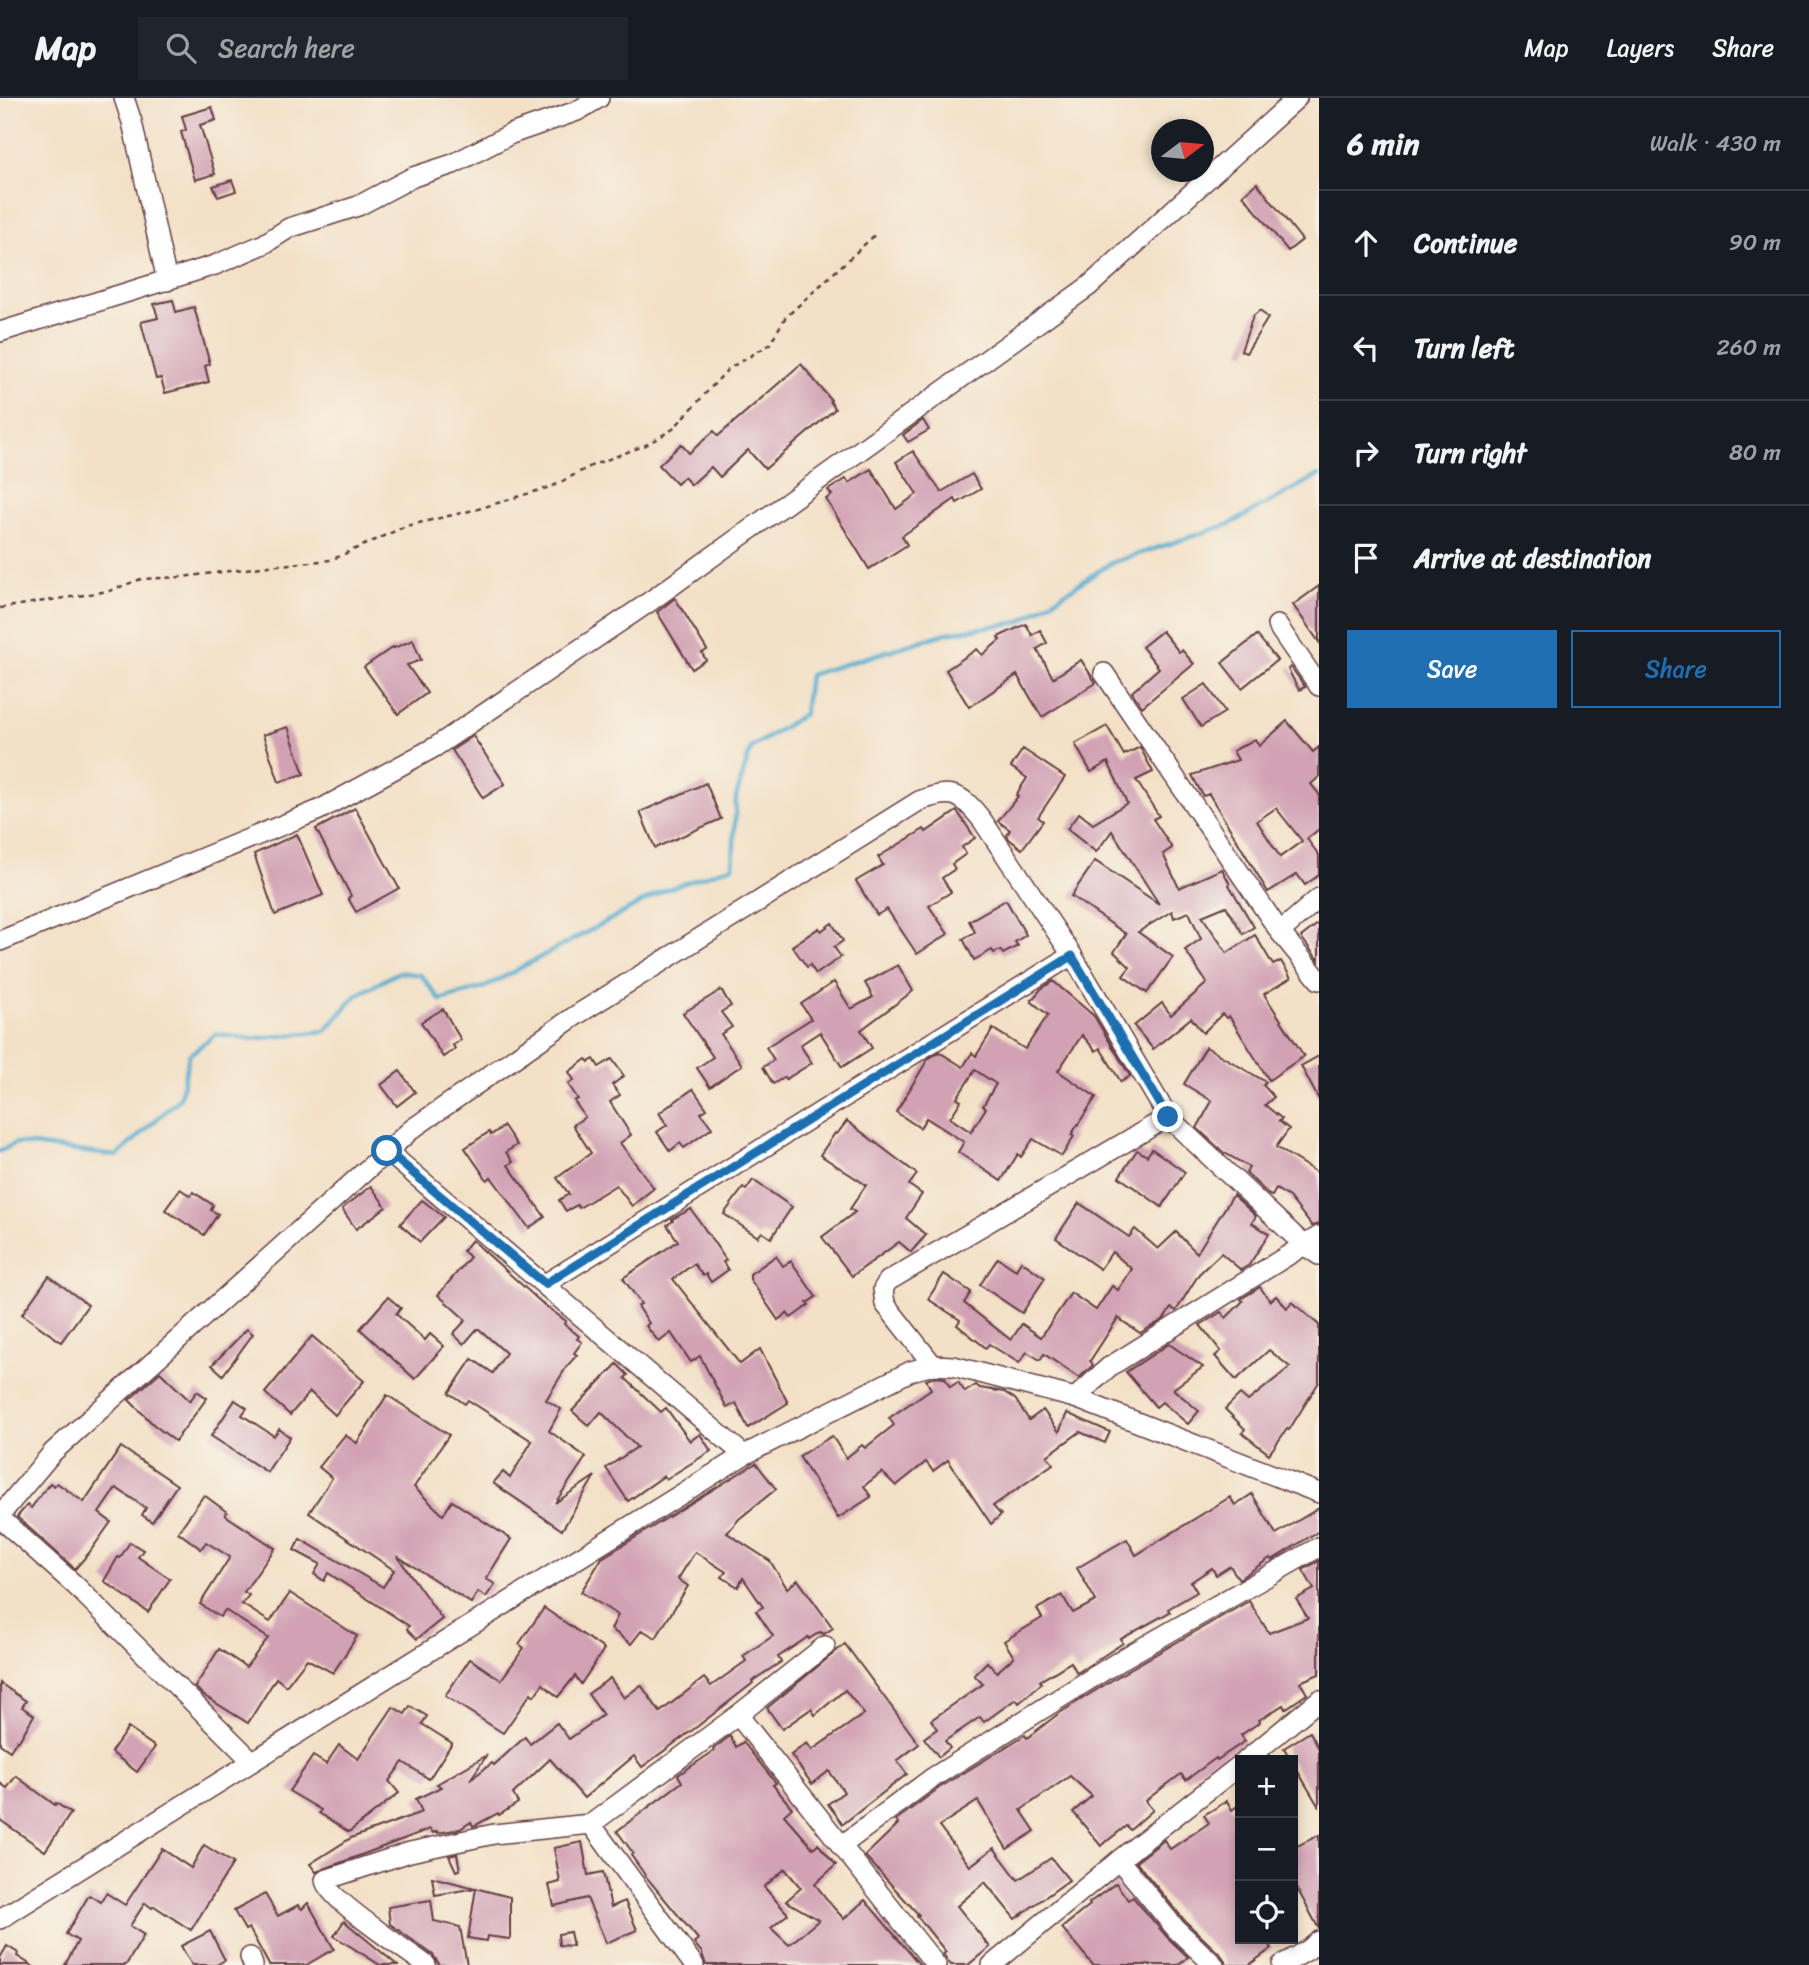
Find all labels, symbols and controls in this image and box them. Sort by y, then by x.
search box [138,17,628,80]
text: Map [35,19,96,77]
text: Search here [218,25,355,71]
text: Map [1524,27,1569,69]
text: Layers [1607,27,1674,69]
text: Share [1712,27,1774,69]
icon: search [162,29,200,67]
text: 6 min [1347,117,1419,171]
north arrow [1151,119,1214,182]
text: Walk · 430 m [1650,123,1781,164]
text: Continue [1414,220,1517,266]
text: 90 m [1729,222,1781,263]
icon: ahead [1347,224,1385,262]
text: Turn left [1414,325,1514,371]
text: 260 m [1716,327,1781,368]
icon: left [1347,329,1385,367]
text: Turn right [1414,430,1527,476]
text: 80 m [1729,432,1781,473]
icon: right [1347,434,1385,472]
text: Arrive at destination [1414,535,1651,581]
icon: arrive [1347,539,1385,577]
button: Save [1347,630,1557,708]
button: Share [1571,630,1781,708]
route end [1152,1101,1183,1132]
route start [371,1135,402,1166]
map controls [1235,1755,1298,1944]
button: + [1235,1755,1298,1818]
button: − [1235,1818,1298,1881]
button: locate [1235,1881,1298,1944]

